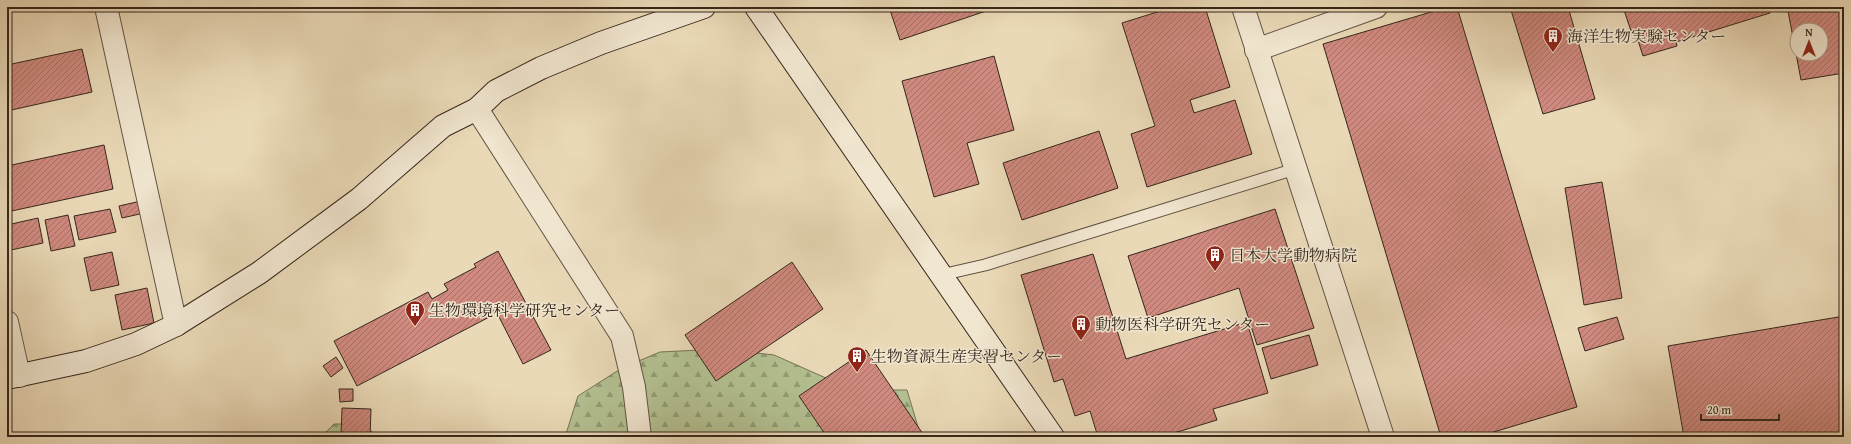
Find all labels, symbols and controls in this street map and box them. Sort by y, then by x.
north arrow [1789,22,1829,62]
place label: 海洋生物実験センター [1567,24,1726,48]
text: N [1805,24,1813,40]
building icon: 海洋生物実験センター [1542,25,1564,53]
place label: 日本大学動物病院 [1229,243,1357,267]
building icon: 日本大学動物病院 [1204,244,1226,272]
place label: 生物環境科学研究センター [429,298,620,322]
building icon: 生物環境科学研究センター [404,299,426,327]
place label: 動物医科学研究センター [1095,312,1270,336]
building icon: 動物医科学研究センター [1070,313,1092,341]
place label: 生物資源生産実習センター [871,344,1062,368]
building icon: 生物資源生産実習センター [846,345,868,373]
scale bar [1701,396,1779,422]
text: 20 m [1707,401,1731,418]

